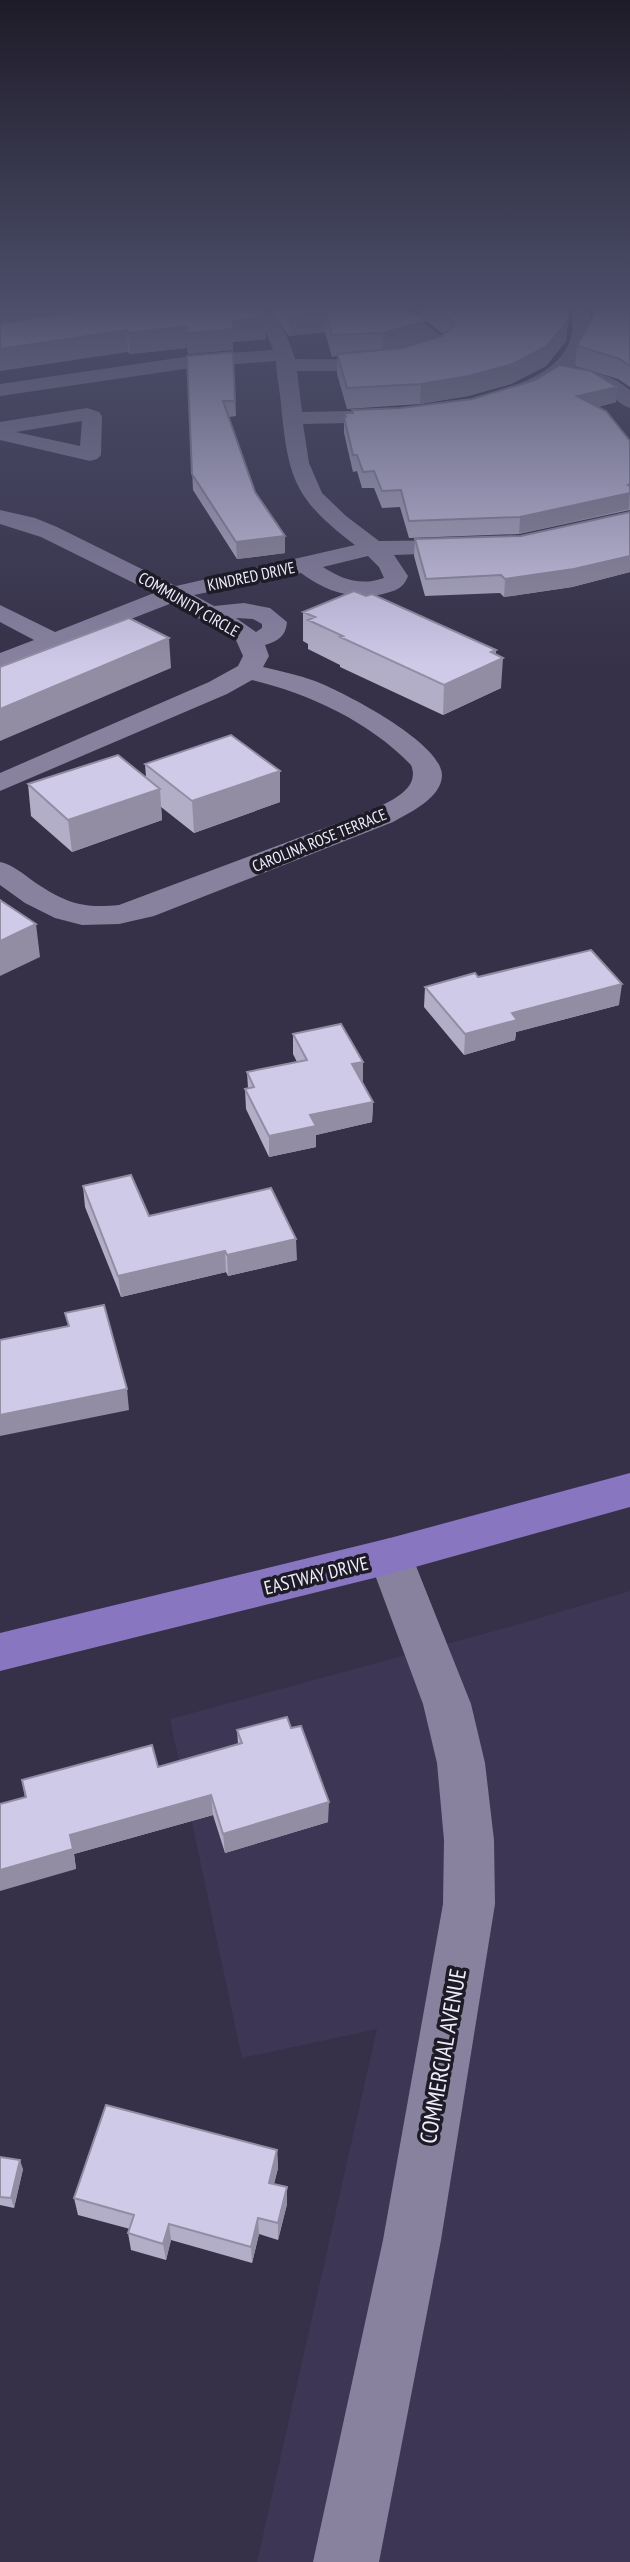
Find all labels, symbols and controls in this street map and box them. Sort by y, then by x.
street label: KINDRED DRIVE [205,557,297,595]
street label: COMMUNITY CIRCLE [135,567,243,641]
street label: CAROLINA ROSE TERRACE [249,804,389,876]
street label: EASTWAY DRIVE [261,1550,371,1600]
street label: COMMERCIAL AVENUE [413,1966,472,2145]

